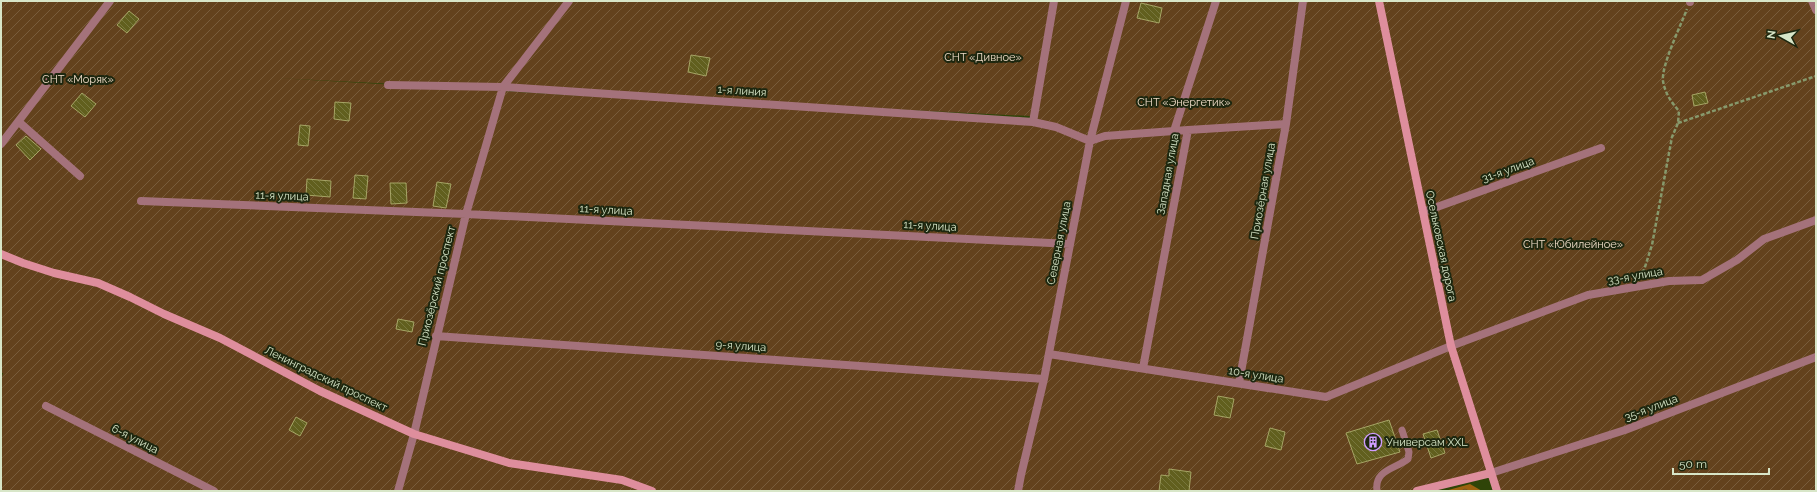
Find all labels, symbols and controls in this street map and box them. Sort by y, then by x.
north arrow [1761,16,1801,56]
text: N [1765,30,1779,40]
park label: СНТ «Дивное» [944,51,1022,64]
park label: СНТ «Моряк» [42,73,114,86]
street label: 1-я линия [717,83,767,99]
park label: СНТ «Энергетик» [1137,96,1231,109]
street label: Западная улица [1154,132,1182,216]
street label: Приозёрная улица [1248,142,1278,240]
street label: 31-я улица [1480,155,1536,185]
street label: 11-я улица [255,189,309,203]
street label: Осельковская дорога [1423,189,1459,303]
street label: Северная улица [1045,200,1073,286]
street label: 11-я улица [579,202,633,218]
street label: 11-я улица [903,218,957,234]
street label: Приозёрский проспект [416,224,458,347]
park label: СНТ «Юбилейное» [1523,238,1623,251]
street label: 33-я улица [1606,265,1664,287]
street label: 9-я улица [715,338,767,354]
street label: Ленинградский проспект [263,344,390,415]
street label: 10-я улица [1228,364,1284,386]
street label: 35-я улица [1623,392,1679,424]
street label: 6-я улица [110,422,160,456]
building icon: Универсам XXL [1363,432,1383,452]
place label: Универсам XXL [1386,436,1468,449]
scale bar [1673,450,1769,476]
text: 50 m [1679,457,1707,471]

